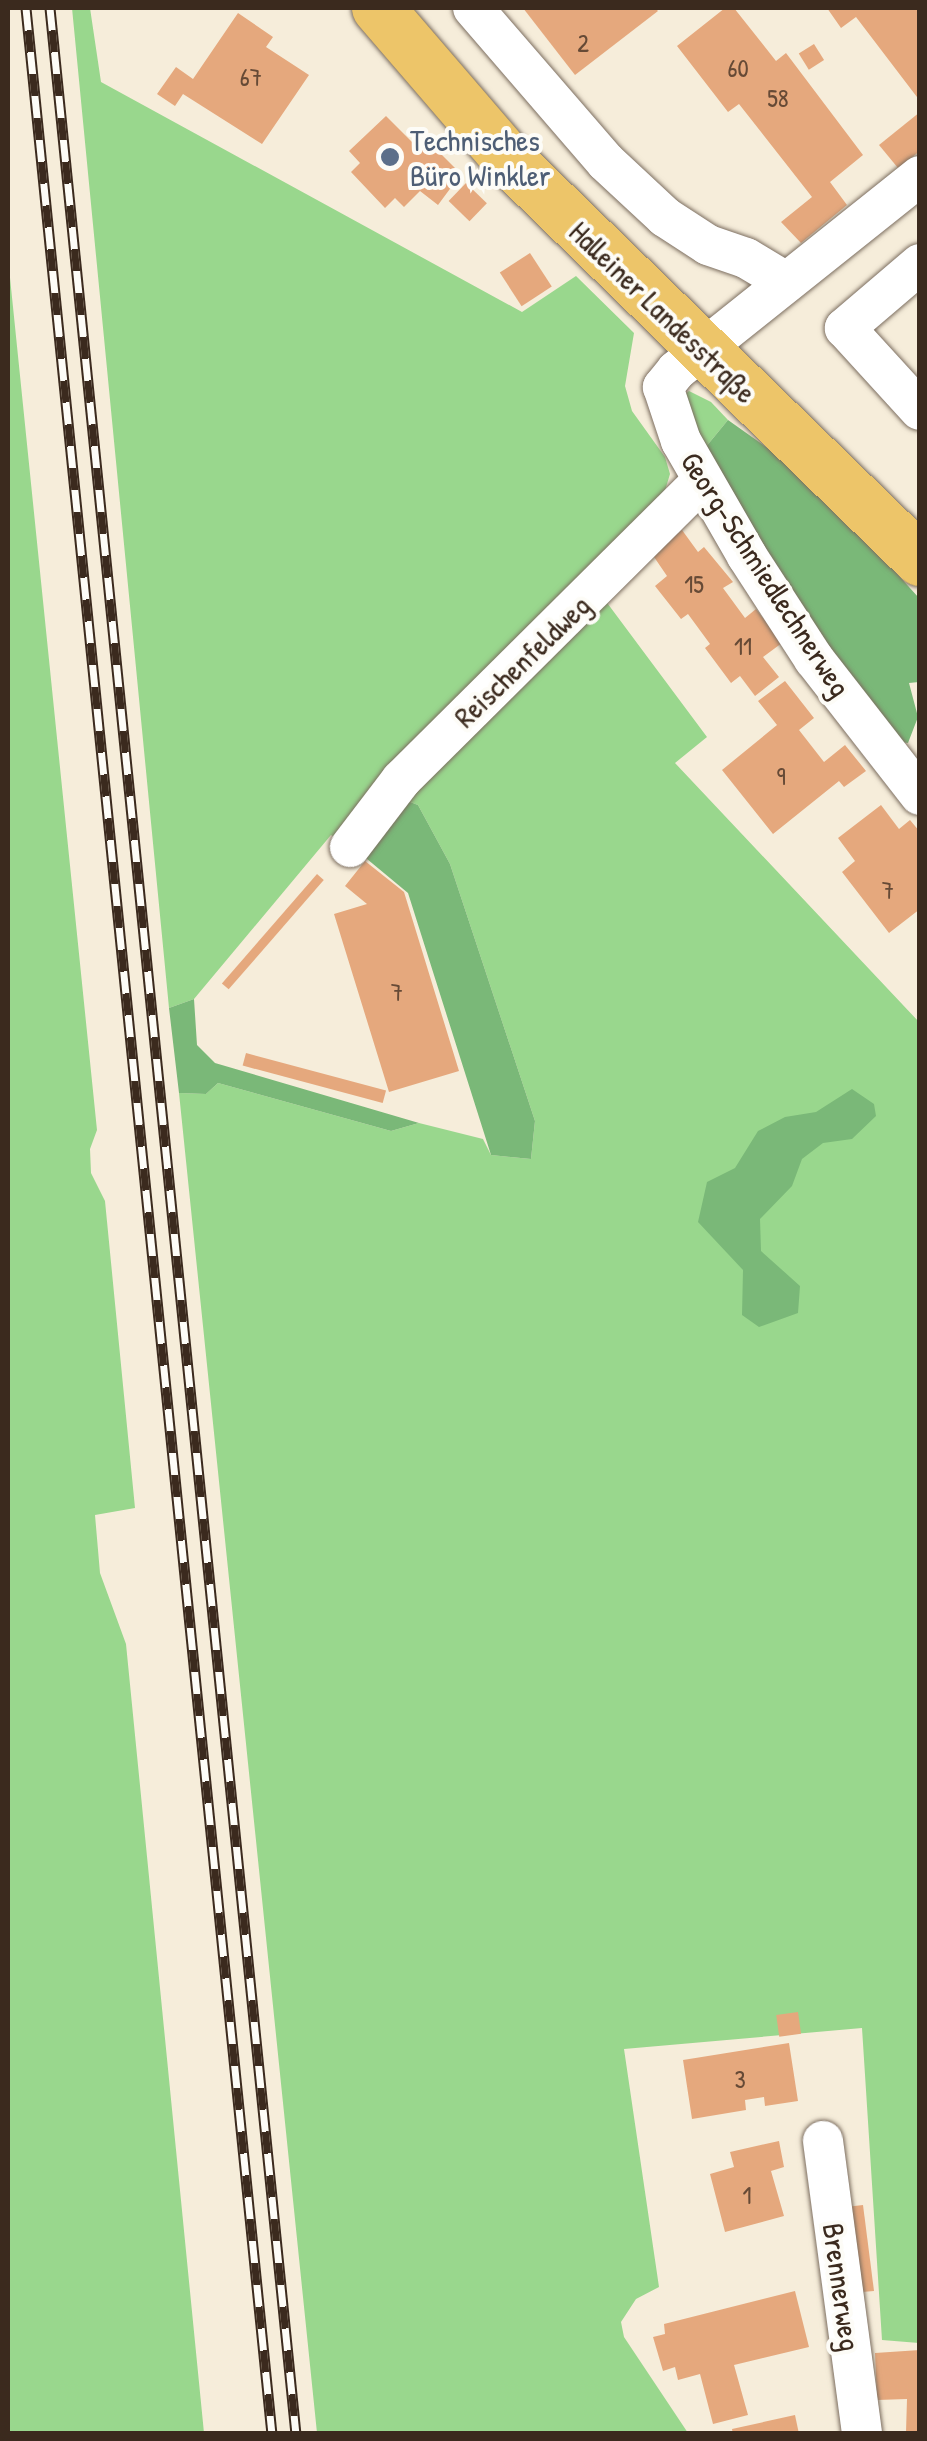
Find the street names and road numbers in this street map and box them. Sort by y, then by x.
street label: Halleiner Landesstraße [562,214,764,410]
street label: Georg-Schmiedlechnerweg [673,445,859,703]
street label: Reischenfeldweg [447,587,597,735]
street label: Brennerweg [815,2221,869,2353]

